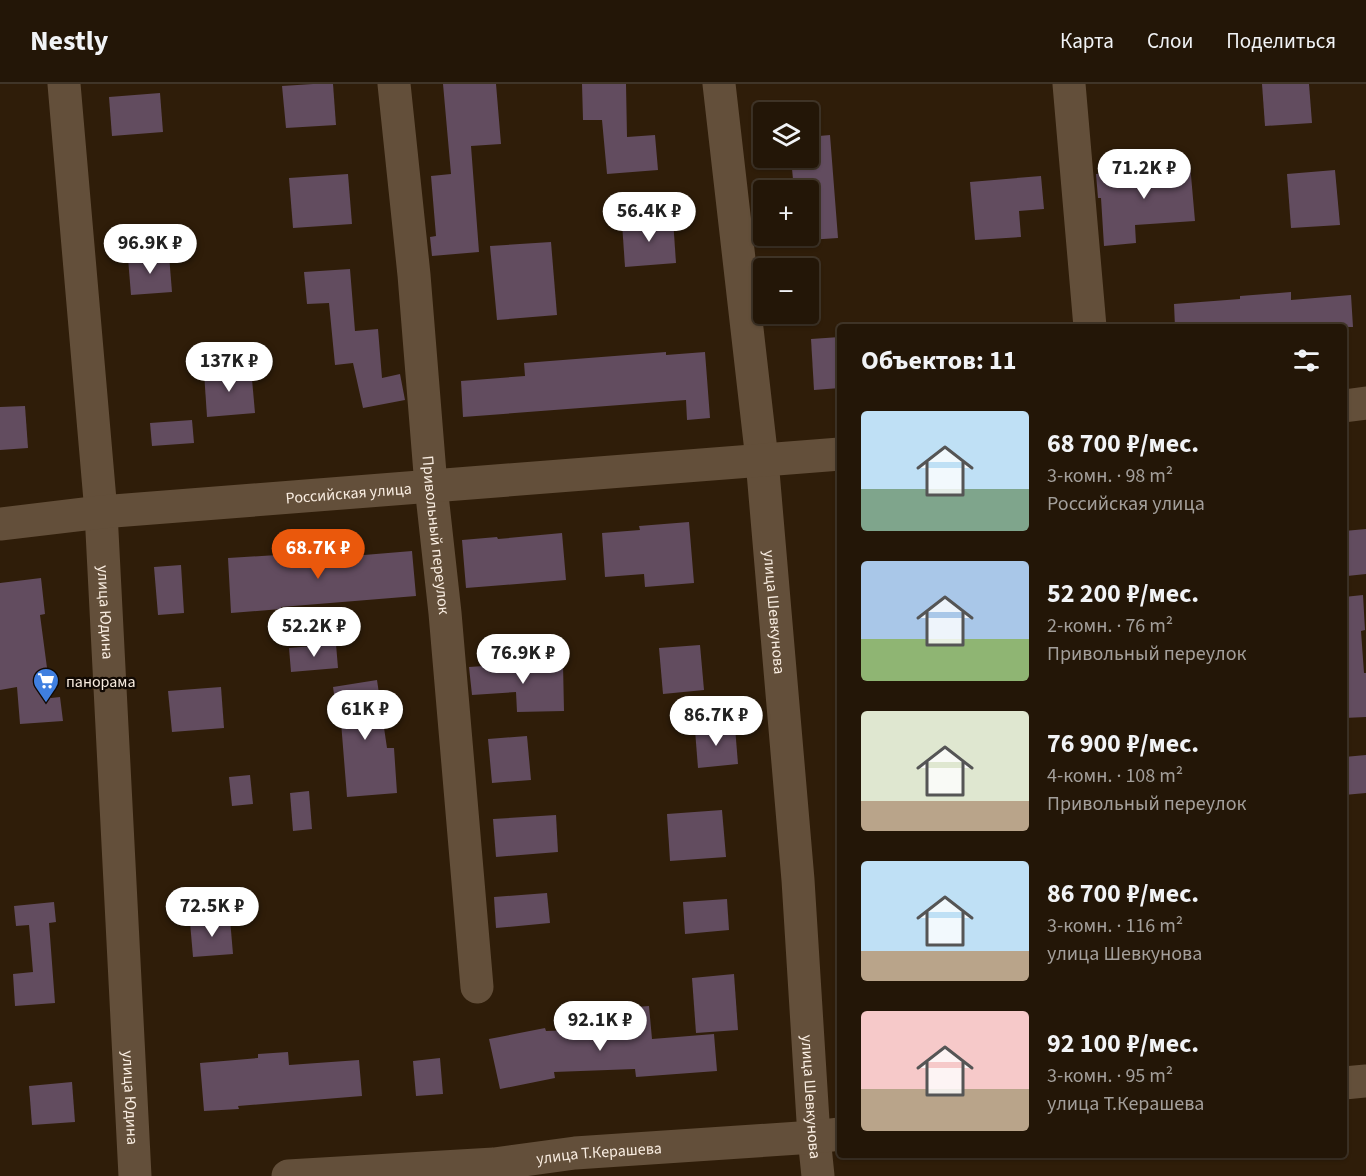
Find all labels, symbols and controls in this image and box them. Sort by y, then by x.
text: Nestly [30,21,108,61]
text: Карта [1060,26,1114,56]
text: Слои [1147,26,1193,56]
text: Поделиться [1226,26,1336,56]
map controls [753,102,819,324]
button: layers [753,102,819,168]
pin: 71.2K ₽ [1089,149,1199,200]
text: 71.2K ₽ [1112,154,1176,182]
button: + [753,180,819,246]
pin: 56.4K ₽ [594,192,704,243]
text: 56.4K ₽ [617,197,681,225]
pin: 96.9K ₽ [95,224,205,275]
text: 96.9K ₽ [118,229,182,257]
button: − [753,258,819,324]
pin: 137K ₽ [180,342,278,393]
text: Объектов: 11 [861,342,1017,379]
icon: filters [1290,344,1323,377]
text: 137K ₽ [200,347,258,375]
text: 68 700 ₽/мес. [1047,425,1199,462]
icon: home [909,435,981,507]
street label: Привольный переулок [417,455,455,616]
text: 3-комн. · 98 m² [1047,462,1173,490]
street label: Российская улица [285,478,412,509]
text: Российская улица [1047,490,1205,518]
pin: 68.7K ₽ [263,529,373,580]
text: 68.7K ₽ [286,534,350,562]
street label: улица Шевкунова [758,549,790,675]
street label: улица Юдина [92,565,119,660]
text: 52 200 ₽/мес. [1047,575,1199,612]
icon: home [909,585,981,657]
pin: 52.2K ₽ [259,607,369,658]
text: 52.2K ₽ [282,612,346,640]
text: 2-комн. · 76 m² [1047,612,1173,640]
pin: 76.9K ₽ [468,634,578,685]
text: 76.9K ₽ [491,639,555,667]
text: Привольный переулок [1047,640,1246,668]
supermarket icon: панорама [31,666,61,704]
place label: панорама [66,671,136,693]
pin: 61K ₽ [323,690,407,741]
text: 61K ₽ [341,695,389,723]
pin: 86.7K ₽ [661,696,771,747]
text: 86.7K ₽ [684,701,748,729]
text: 76 900 ₽/мес. [1047,725,1199,762]
icon: home [909,735,981,807]
text: 4-комн. · 108 m² [1047,762,1183,790]
text: Привольный переулок [1047,790,1246,818]
text: 86 700 ₽/мес. [1047,875,1199,912]
icon: home [909,885,981,957]
pin: 72.5K ₽ [157,887,267,938]
text: 72.5K ₽ [180,892,244,920]
text: 3-комн. · 116 m² [1047,912,1183,940]
text: улица Шевкунова [1047,940,1202,968]
pin: 92.1K ₽ [545,1001,655,1052]
text: 92.1K ₽ [568,1006,632,1034]
text: 92 100 ₽/мес. [1047,1025,1199,1062]
street label: улица Шевкунова [796,1034,826,1160]
icon: home [909,1035,981,1107]
street label: улица Юдина [117,1050,143,1145]
text: 3-комн. · 95 m² [1047,1062,1173,1090]
text: улица Т.Керашева [1047,1090,1204,1118]
street label: улица Т.Керашева [535,1137,663,1170]

